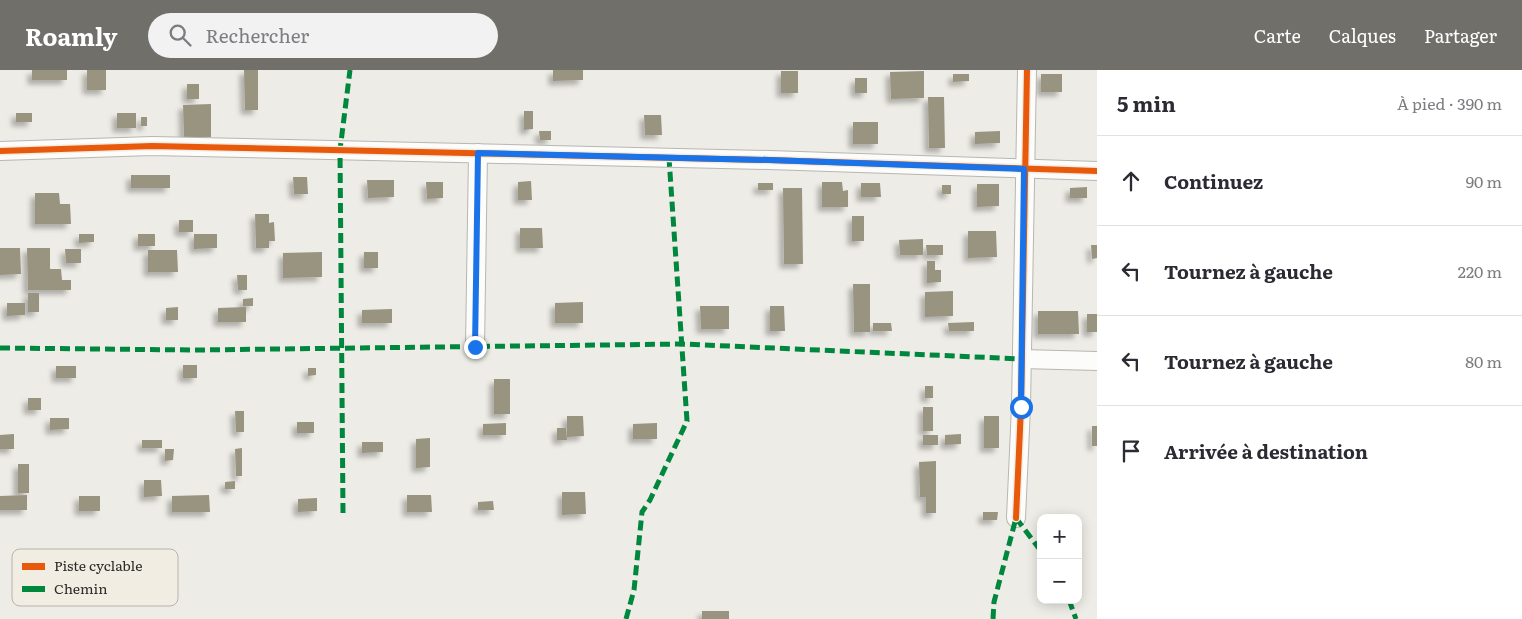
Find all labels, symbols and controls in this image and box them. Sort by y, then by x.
search box [148,13,498,58]
text: Roamly [25,18,118,53]
icon: search [166,21,194,49]
text: Rechercher [206,21,309,49]
text: Carte [1254,22,1301,49]
text: Calques [1329,22,1396,49]
text: Partager [1424,22,1497,49]
text: 5 min [1117,87,1176,118]
text: À pied · 390 m [1397,91,1502,115]
icon: ahead [1117,167,1145,195]
text: Continuez [1164,167,1263,195]
text: 90 m [1466,169,1502,193]
icon: left [1117,257,1145,285]
text: Tournez à gauche [1164,257,1333,285]
text: 220 m [1458,259,1502,283]
route end [464,336,487,359]
icon: left [1117,347,1145,375]
text: Tournez à gauche [1164,347,1333,375]
text: 80 m [1465,349,1502,373]
route start [1010,396,1033,419]
icon: arrive [1117,437,1145,465]
text: Arrivée à destination [1164,437,1368,465]
map controls [1037,514,1082,604]
button: + [1037,514,1082,559]
legend [12,549,178,606]
text: Piste cyclable [54,555,142,575]
button: − [1037,559,1082,604]
text: Chemin [54,578,107,598]

